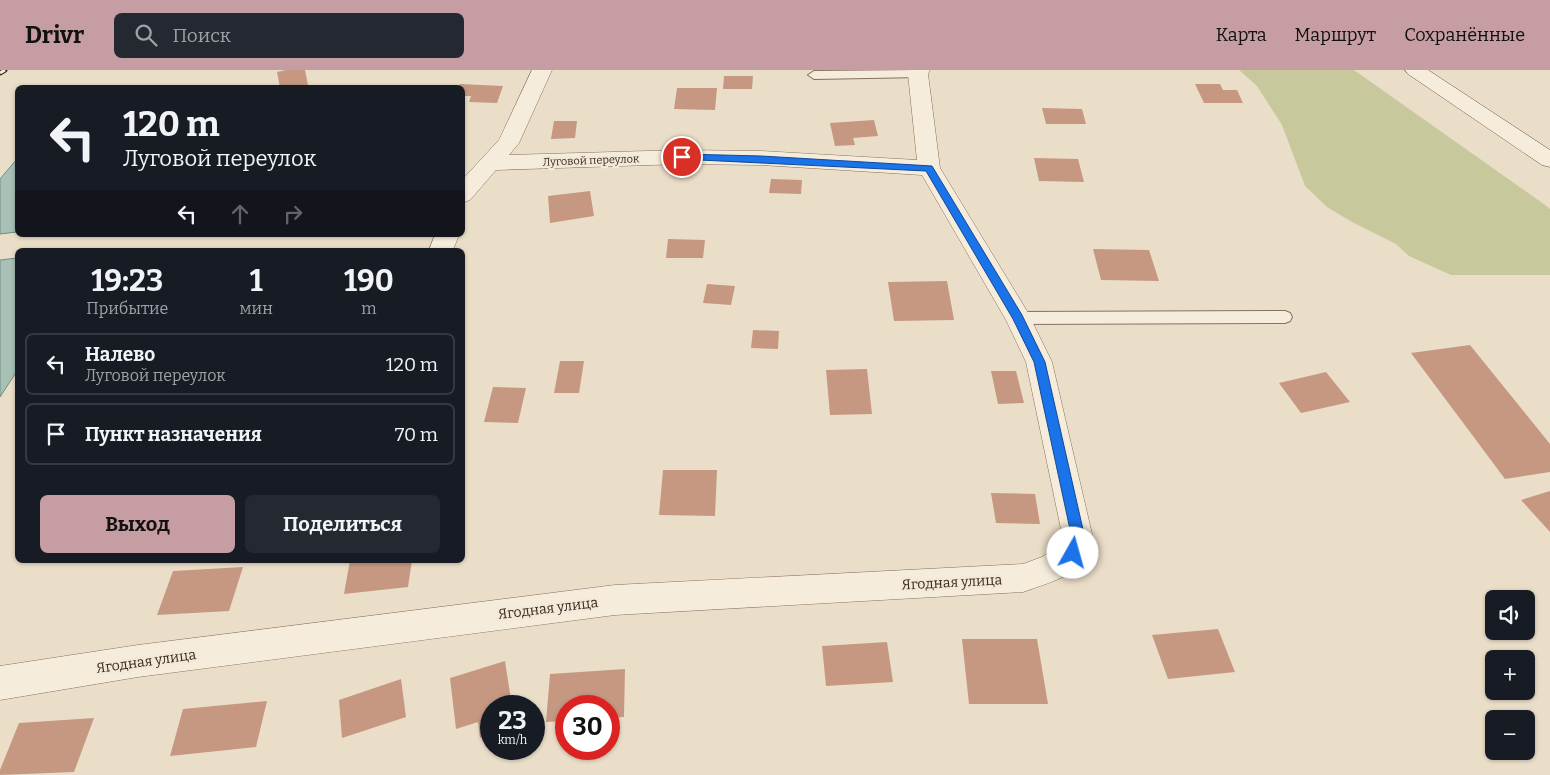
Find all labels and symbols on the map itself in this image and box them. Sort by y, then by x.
pin [661,136,703,178]
street label: Луговой переулок [542,152,640,169]
position arrow [1046,526,1098,578]
street label: Ягодная улица [901,571,1003,594]
street label: Ягодная улица [497,594,599,623]
street label: Ягодная улица [95,646,197,677]
speed limit sign: 30 [555,695,620,760]

